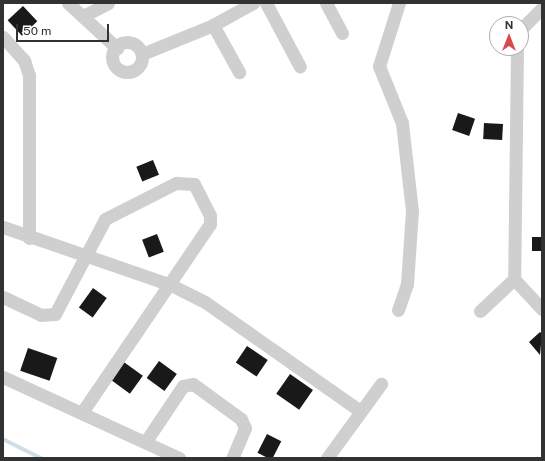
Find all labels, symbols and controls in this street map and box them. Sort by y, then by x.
scale bar [18,16,111,42]
north arrow [489,16,529,56]
text: N [505,19,513,31]
text: 50 m [23,24,51,38]

